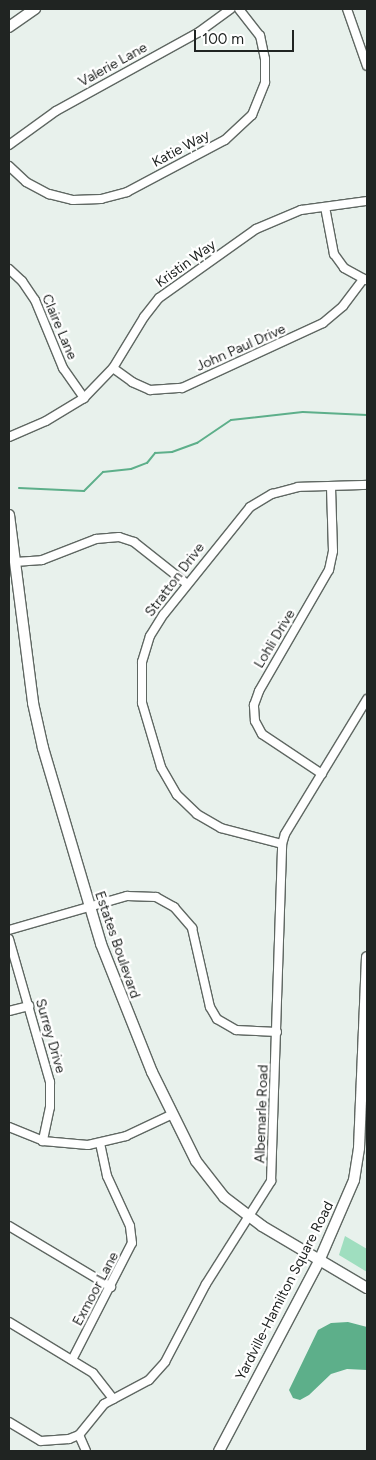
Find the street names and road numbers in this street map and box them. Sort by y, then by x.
street label: Valerie Lane [76,39,150,91]
street label: Katie Way [149,127,213,171]
street label: Kristin Way [153,237,219,291]
street label: Claire Lane [38,292,80,362]
street label: John Paul Drive [194,321,288,375]
street label: Stratton Drive [142,540,208,620]
street label: Lohli Drive [251,607,299,671]
street label: Estates Boulevard [91,889,143,1001]
street label: Surrey Drive [31,997,69,1075]
street label: Albemarle Road [252,1064,272,1164]
street label: Yardville-Hamilton Square Road [233,1199,337,1383]
street label: Exmoor Lane [70,1249,122,1329]

